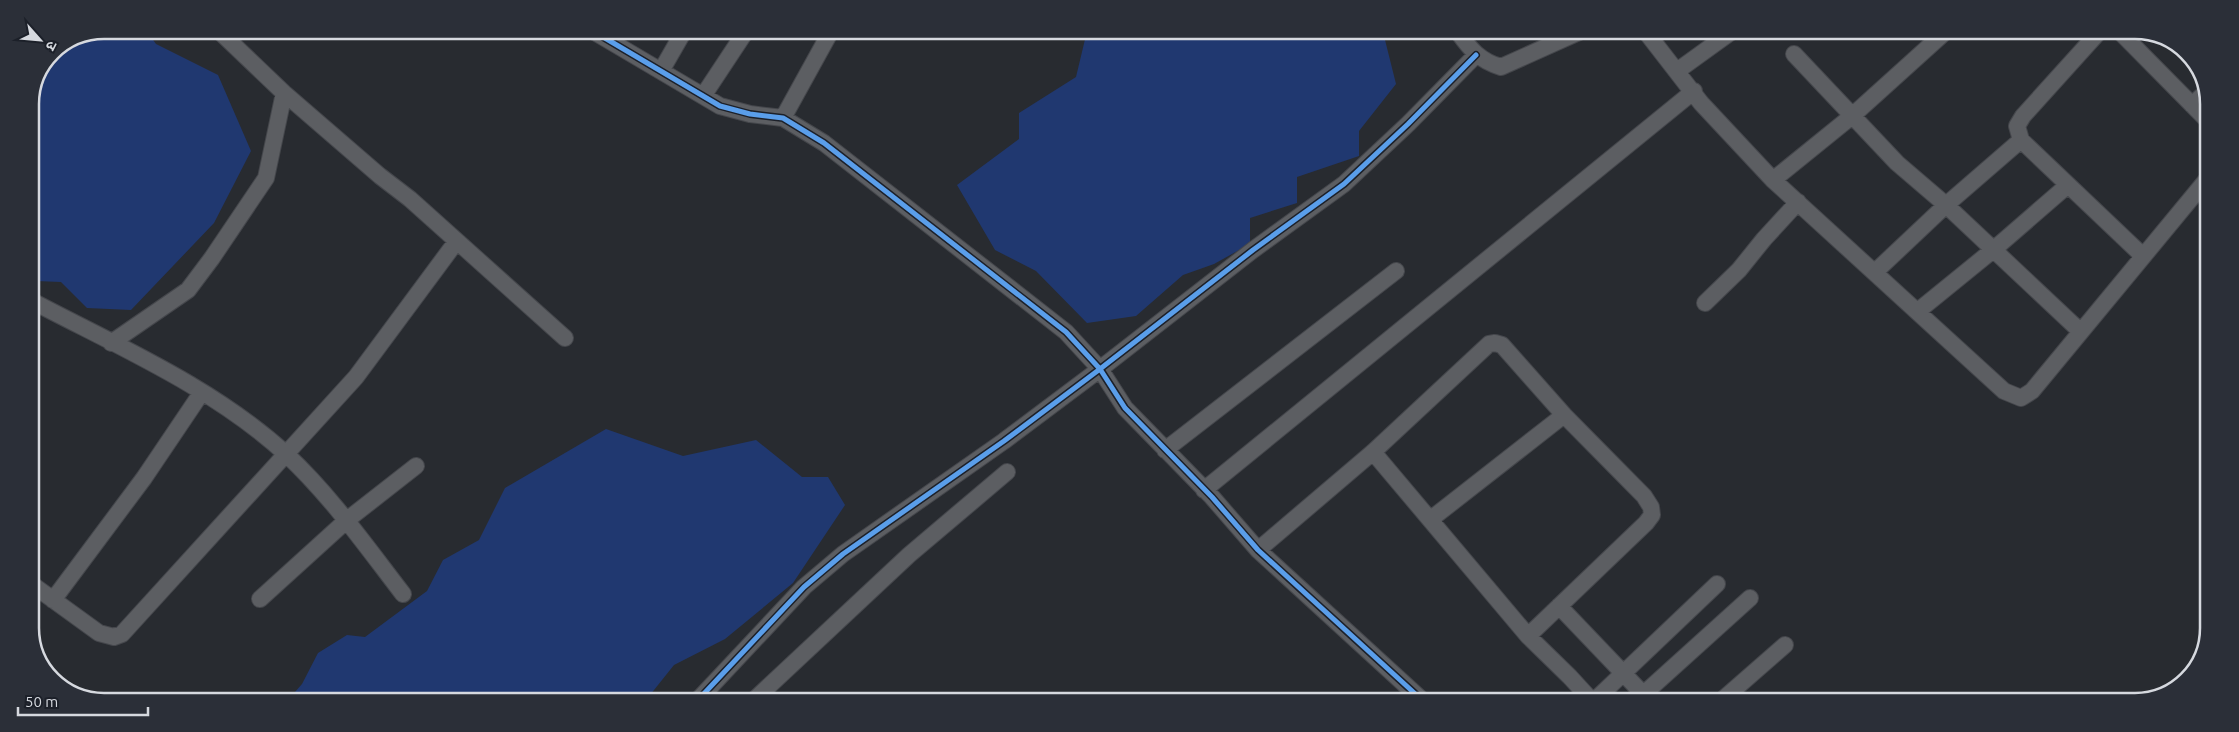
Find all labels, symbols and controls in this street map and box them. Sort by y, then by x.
north arrow [15,15,65,65]
text: उ [42,39,61,54]
scale bar [18,684,148,716]
text: 50 m [25,693,58,710]

